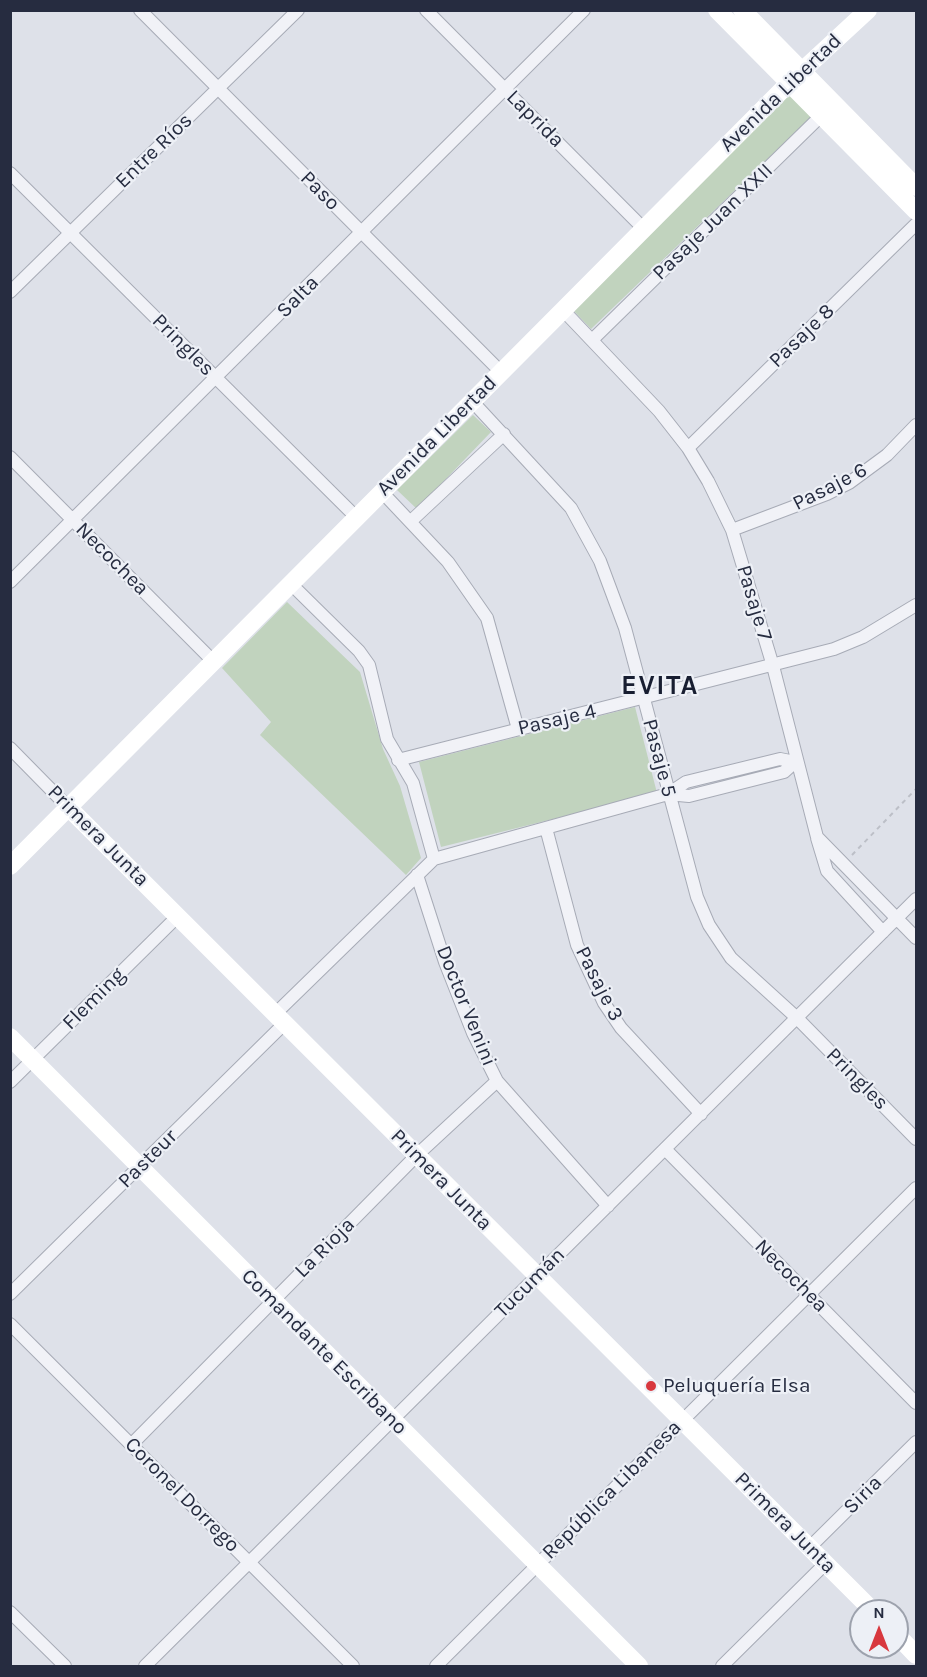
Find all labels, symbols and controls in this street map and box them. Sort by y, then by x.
street label: Avenida Libertad [715,28,847,158]
street label: Laprida [501,85,569,153]
street label: Entre Ríos [110,108,198,194]
street label: Pasaje Juan XXII [648,158,778,286]
street label: Paso [295,166,345,216]
street label: Salta [272,271,324,323]
street label: Pasaje 8 [764,299,840,373]
street label: Pringles [147,309,219,381]
street label: Avenida Libertad [372,371,502,501]
street label: Pasaje 6 [789,458,871,516]
street label: Necochea [70,517,154,601]
street label: Pasaje 7 [731,562,777,644]
district label: EVITA [621,670,699,702]
street label: Pasaje 4 [515,699,599,741]
street label: Pasaje 5 [636,716,682,800]
street label: Primera Junta [42,780,154,892]
street label: Doctor Venini [430,942,502,1070]
street label: Pasaje 3 [569,942,629,1026]
street label: Fleming [57,962,131,1036]
street label: Pringles [821,1043,893,1115]
street label: Pasteur [113,1124,183,1194]
street label: Primera Junta [385,1124,497,1236]
street label: La Rioja [290,1213,360,1283]
street label: Necochea [749,1234,833,1318]
street label: Tucumán [490,1243,570,1323]
street label: Comandante Escribano [236,1264,412,1440]
place label: Peluquería Elsa [663,1373,810,1399]
marker: Peluquería Elsa [644,1379,658,1393]
street label: República Libanesa [537,1415,687,1565]
street label: Coronel Dorrego [119,1432,245,1558]
street label: Primera Junta [729,1467,841,1579]
street label: Siria [838,1470,888,1520]
north arrow [849,1599,909,1659]
text: N [873,1603,885,1622]

